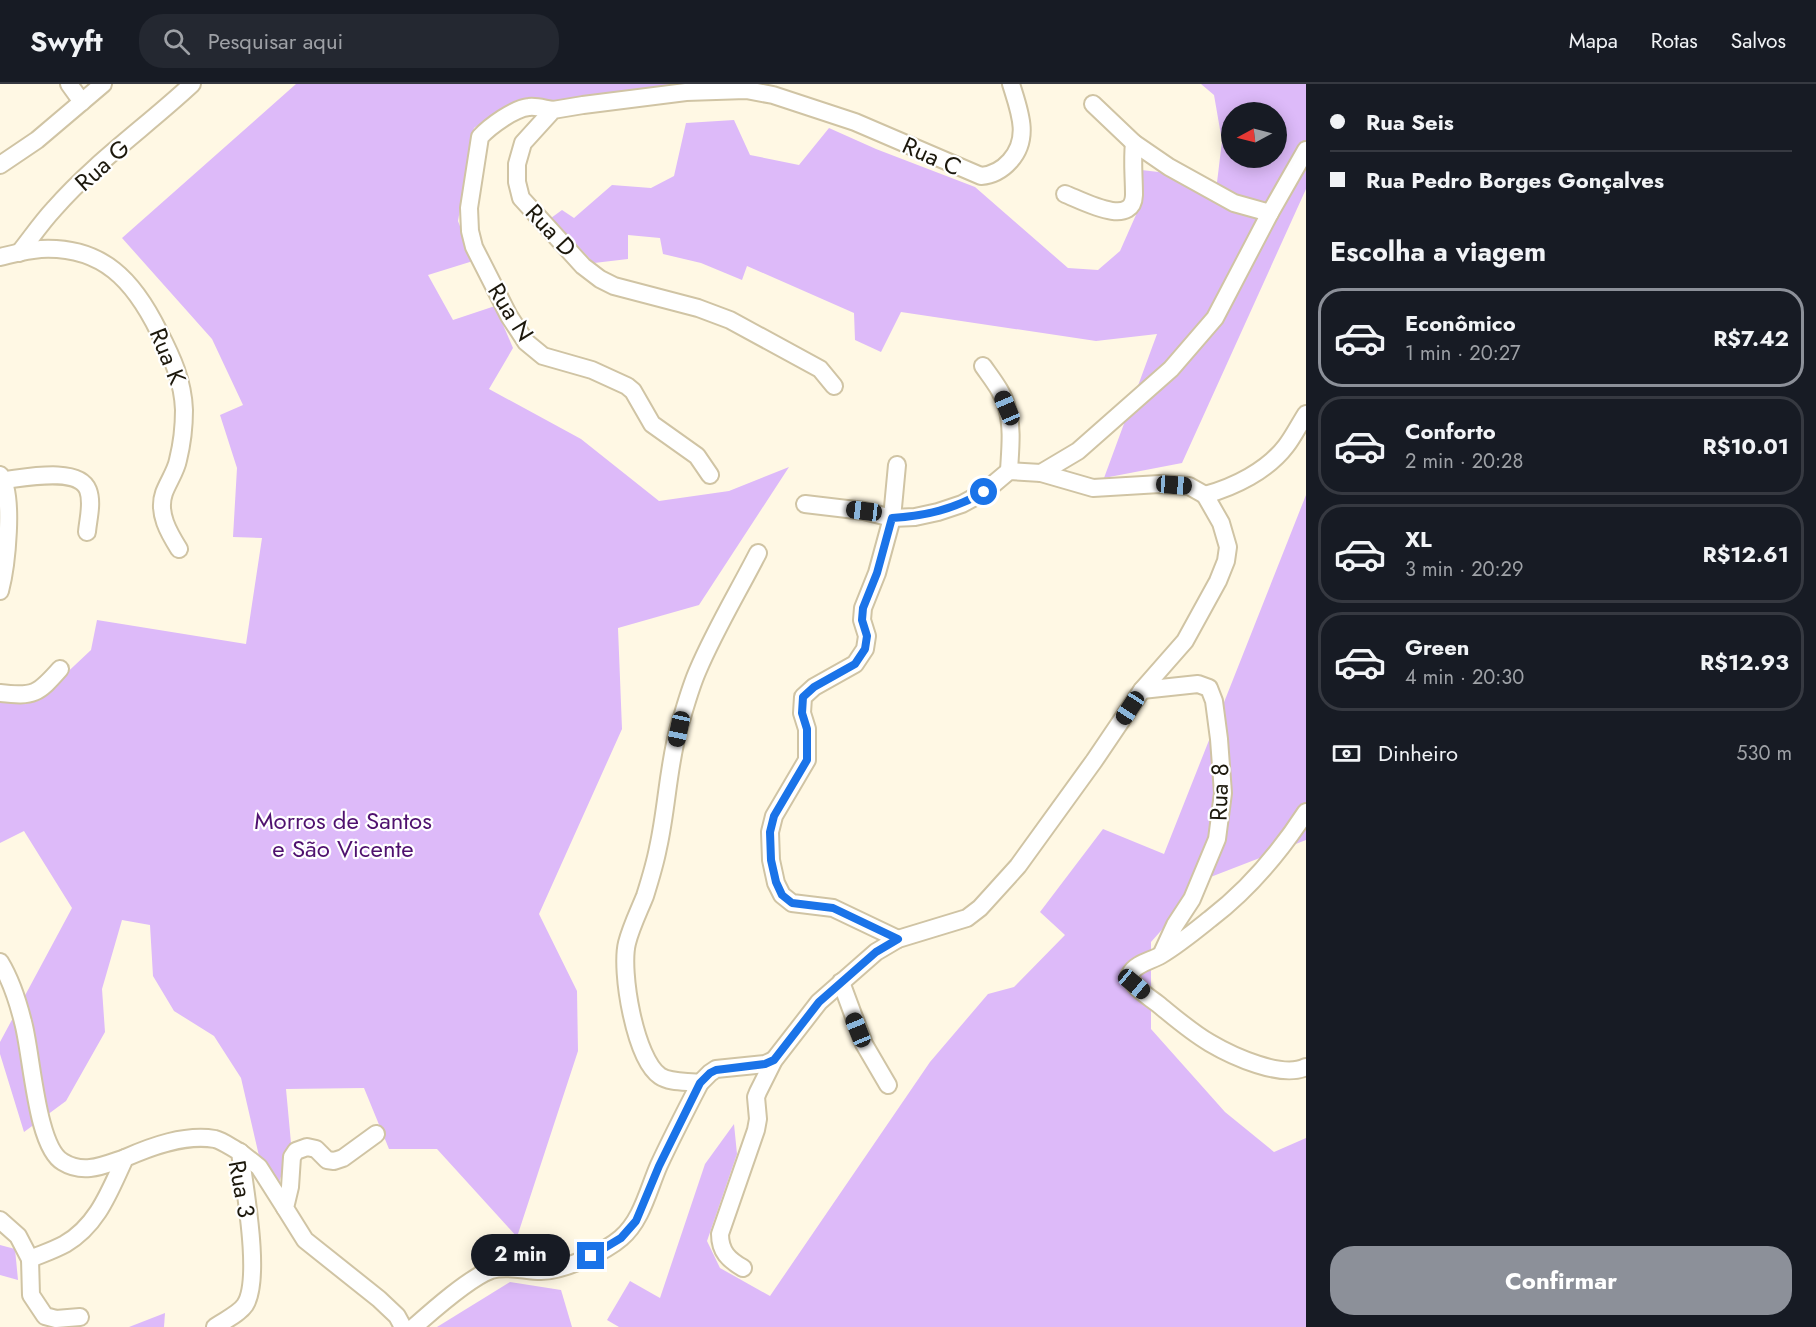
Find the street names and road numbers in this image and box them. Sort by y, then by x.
street label: Rua C [897,128,967,184]
street label: Rua G [67,131,137,199]
street label: Rua D [517,196,585,264]
street label: Rua N [479,276,543,348]
street label: Rua K [141,322,195,390]
street label: Rua 8 [1201,762,1237,822]
street label: Rua 3 [220,1157,264,1221]

